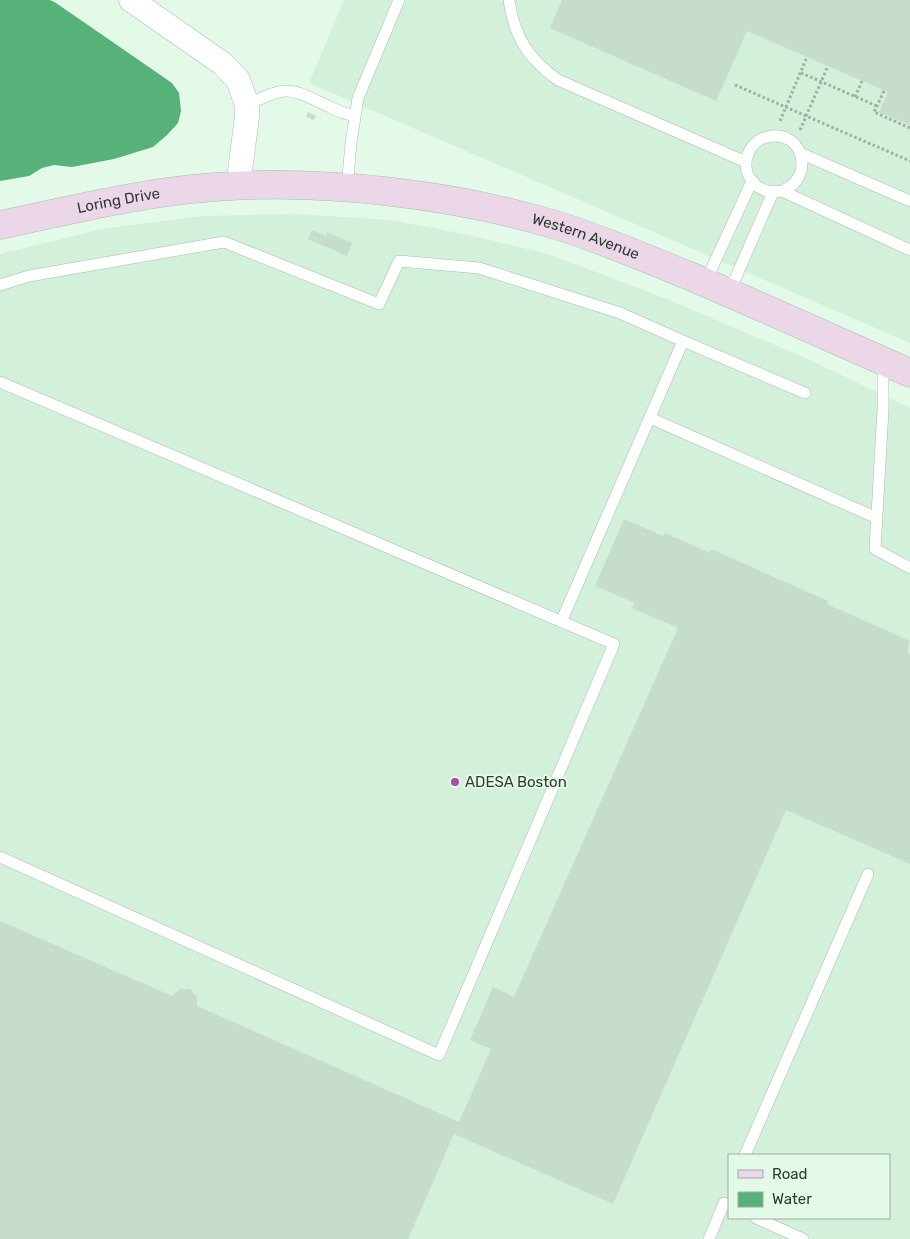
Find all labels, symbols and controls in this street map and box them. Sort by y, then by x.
street label: Loring Drive [75,184,161,217]
street label: Western Avenue [530,210,642,263]
place label: ADESA Boston [465,773,567,791]
marker: ADESA Boston [449,776,461,788]
legend [728,1154,890,1219]
text: Road [772,1165,808,1183]
text: Water [772,1190,812,1208]

